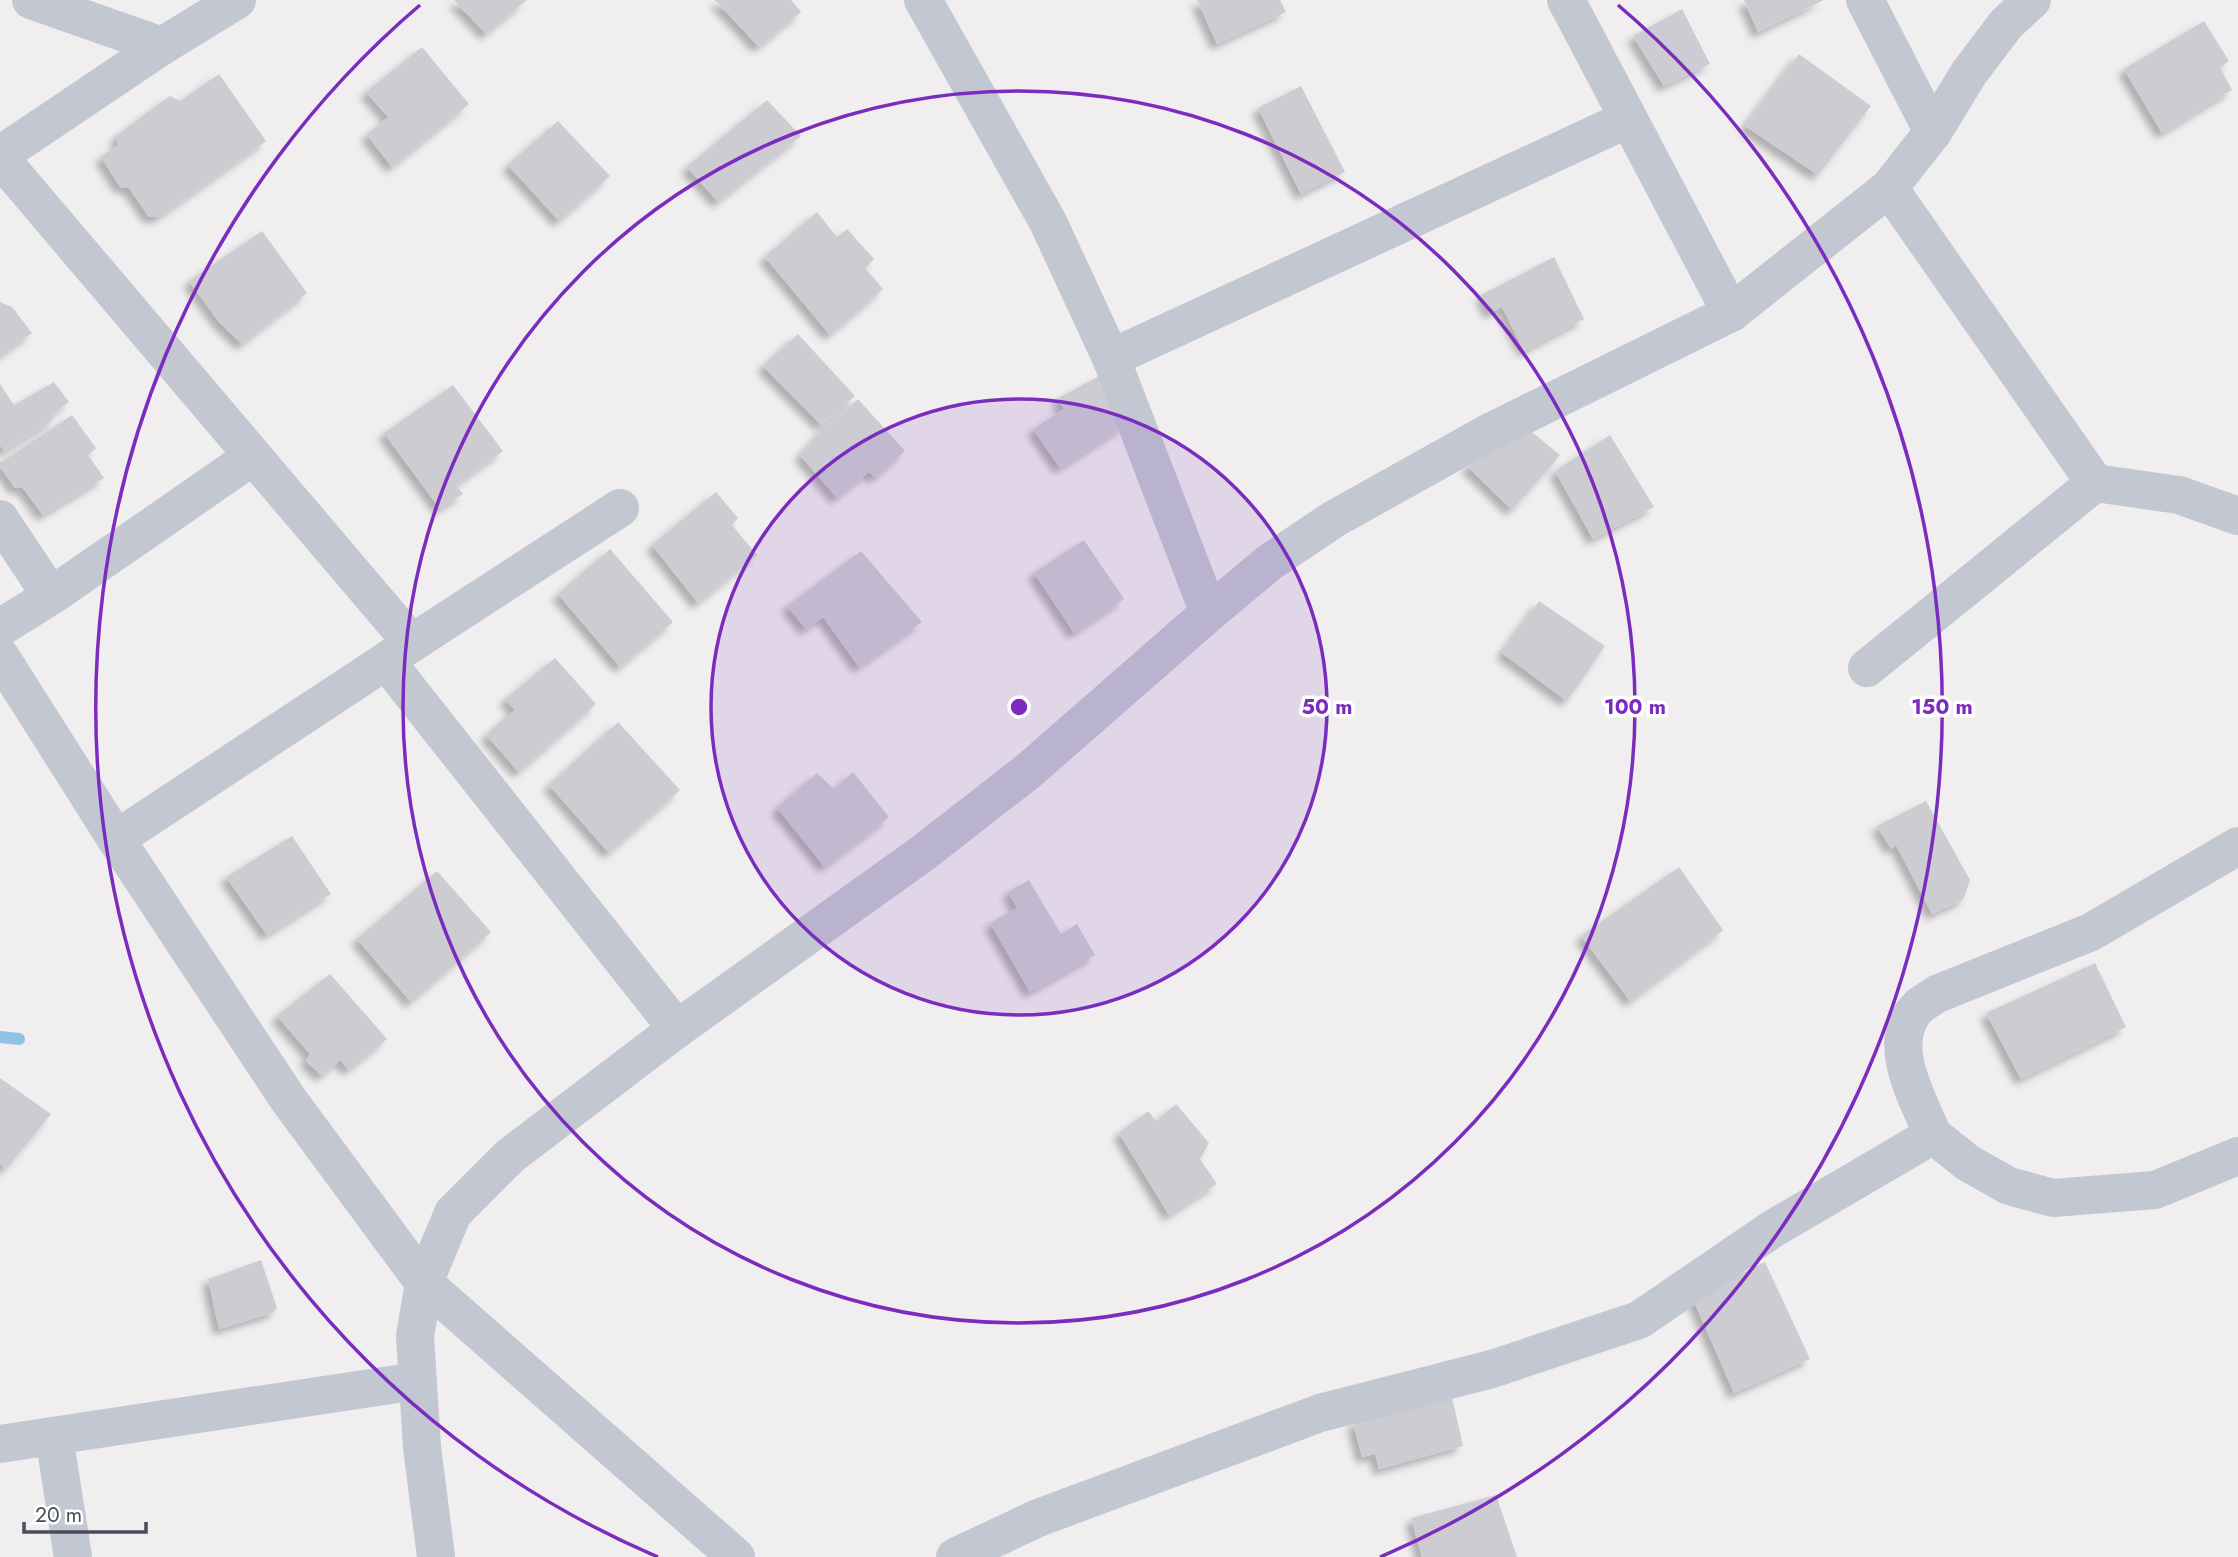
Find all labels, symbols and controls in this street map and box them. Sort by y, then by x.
text: 50 m [1302,692,1352,722]
text: 100 m [1604,692,1666,722]
text: 150 m [1911,692,1973,722]
centre of rings [1007,695,1031,719]
scale bar [24,1490,147,1534]
text: 20 m [35,1500,82,1530]

